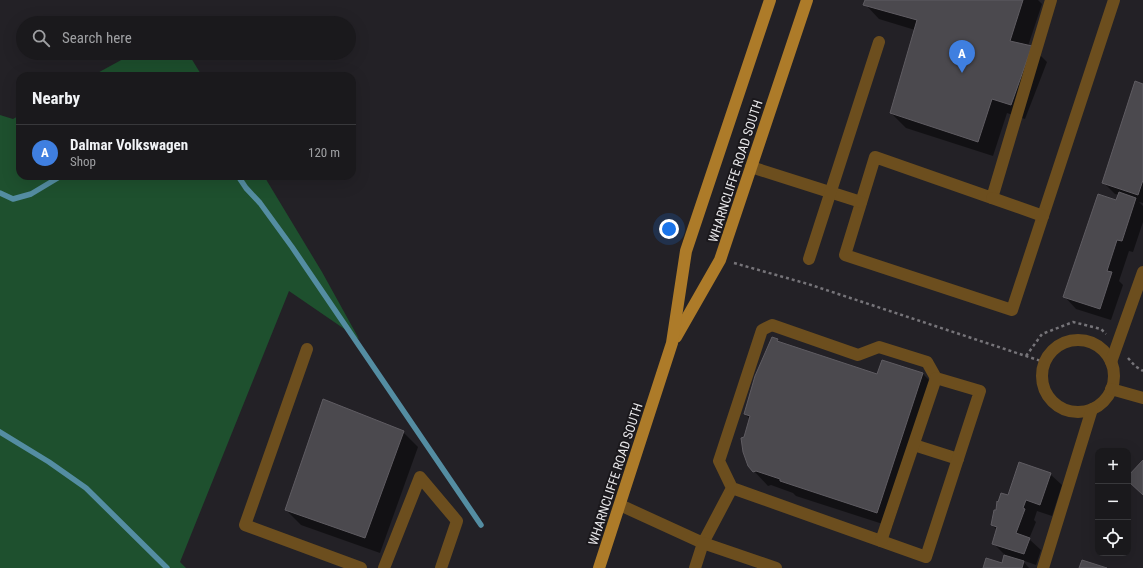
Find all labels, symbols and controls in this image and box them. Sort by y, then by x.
search box [16,16,356,60]
icon: search [30,27,52,49]
text: Search here [62,29,132,47]
pin: A [949,40,975,73]
text: Nearby [32,88,80,108]
street label: WHARNCLIFFE ROAD SOUTH [705,98,766,244]
text: Dalmar Volkswagen [70,136,188,154]
text: A [41,145,49,160]
text: 120 m [308,145,340,160]
text: Shop [70,154,96,169]
your location [659,219,679,239]
street label: WHARNCLIFFE ROAD SOUTH [585,401,646,547]
map controls [1095,448,1131,556]
button: + [1095,448,1131,484]
button: − [1095,484,1131,520]
button: locate [1095,520,1131,556]

